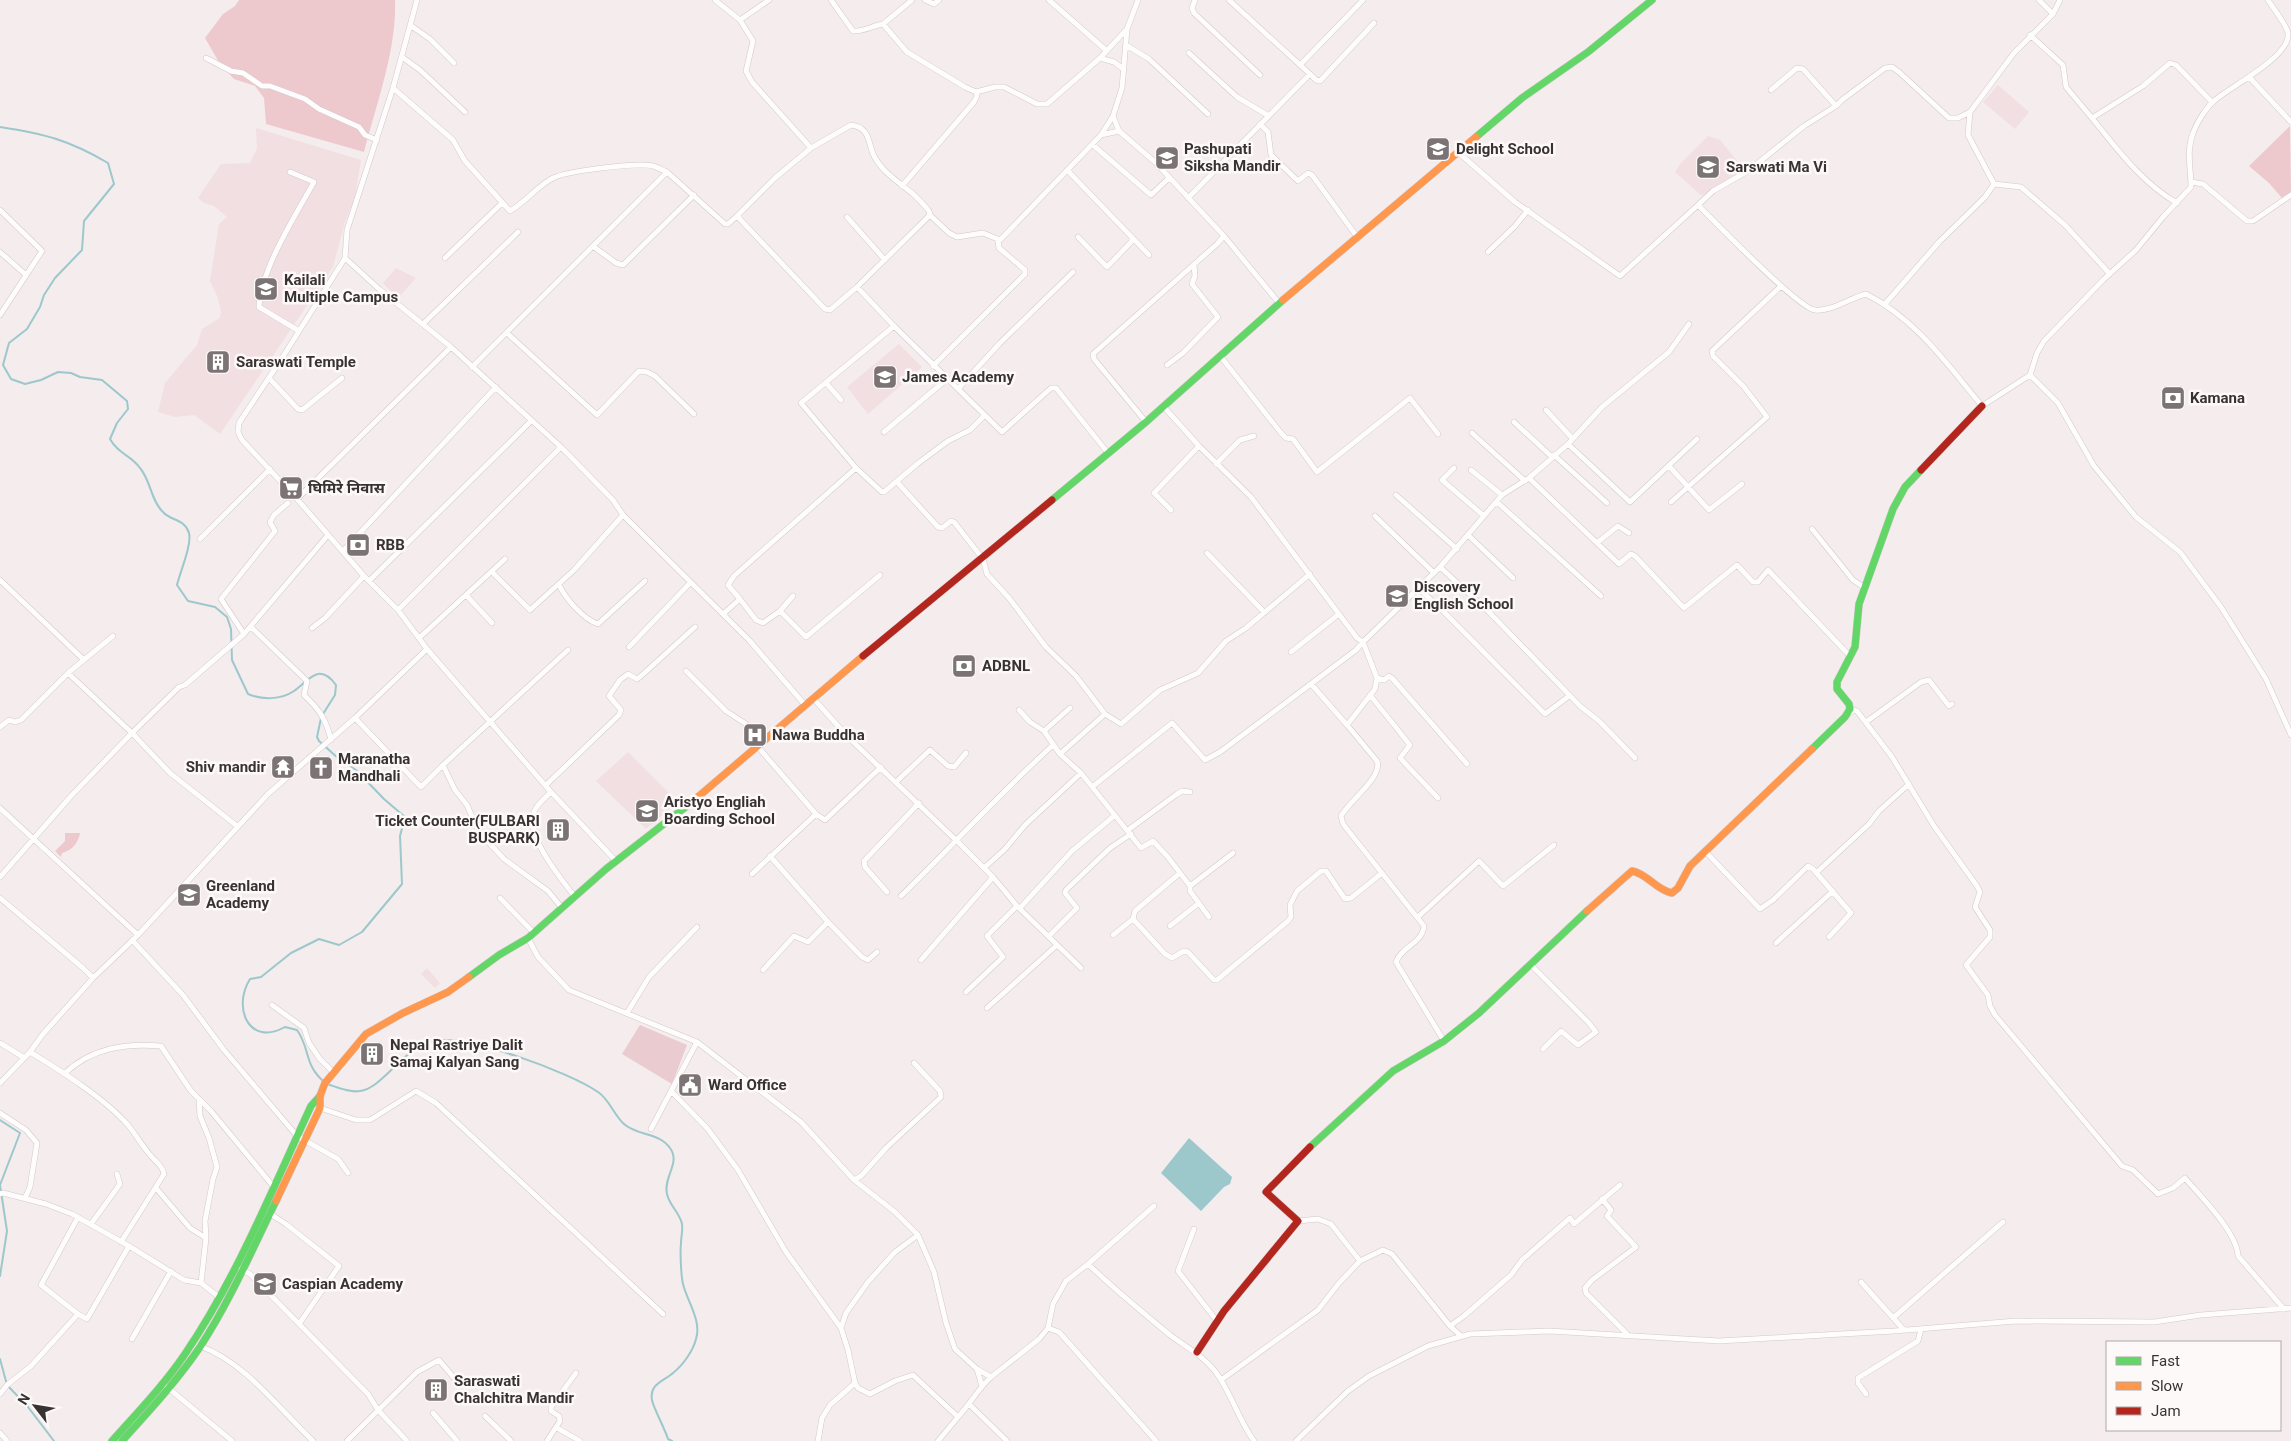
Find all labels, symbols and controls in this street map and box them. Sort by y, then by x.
school or university icon: Delight School [1425,136,1451,162]
place label: Pashupati Siksha Mandir [1184,140,1281,175]
place label: Delight School [1456,140,1554,158]
school or university icon: Pashupati Siksha Mandir [1154,145,1180,171]
school or university icon: Sarswati Ma Vi [1695,154,1721,180]
place label: Sarswati Ma Vi [1726,158,1827,176]
place label: Kailali Multiple Campus [284,271,398,306]
school or university icon: Kailali Multiple Campus [253,276,279,302]
building icon: Saraswati Temple [205,349,231,375]
place label: Saraswati Temple [236,353,356,371]
school or university icon: James Academy [872,364,898,390]
place label: James Academy [902,368,1014,386]
bank icon: Kamana [2160,385,2186,411]
place label: Kamana [2190,389,2245,407]
supermarket icon: घिमिरे निवास [278,475,304,501]
place label: घिमिरे निवास [308,479,386,497]
bank icon: RBB [345,532,371,558]
place label: RBB [376,536,405,554]
place label: Discovery English School [1414,578,1514,613]
school or university icon: Discovery English School [1384,583,1410,609]
bank icon: ADBNL [951,653,977,679]
place label: ADBNL [982,657,1030,675]
hospital icon: Nawa Buddha [742,722,768,748]
place label: Nawa Buddha [772,726,865,744]
place label: Maranatha Mandhali [338,750,410,785]
temple icon: Shiv mandir [270,754,296,780]
church icon: Maranatha Mandhali [308,755,334,781]
place label: Shiv mandir [186,758,266,776]
place label: Aristyo Engliah Boarding School [664,793,775,828]
school or university icon: Aristyo Engliah Boarding School [634,798,660,824]
place label: Ticket Counter(FULBARI BUSPARK) [375,812,540,847]
building icon: Ticket Counter(FULBARI BUSPARK) [545,817,571,843]
place label: Greenland Academy [206,877,275,912]
school or university icon: Greenland Academy [176,882,202,908]
place label: Nepal Rastriye Dalit Samaj Kalyan Sang [390,1036,523,1071]
building icon: Nepal Rastriye Dalit Samaj Kalyan Sang [359,1041,385,1067]
public building icon: Ward Office [677,1072,703,1098]
place label: Ward Office [708,1076,787,1094]
school or university icon: Caspian Academy [252,1271,278,1297]
place label: Caspian Academy [282,1275,404,1293]
legend [2106,1341,2281,1431]
text: Fast [2151,1352,2180,1370]
place label: Saraswati Chalchitra Mandir [454,1372,574,1407]
building icon: Saraswati Chalchitra Mandir [423,1377,449,1403]
text: Slow [2151,1377,2183,1395]
north arrow [10,1381,60,1431]
text: N [14,1391,33,1408]
text: Jam [2151,1402,2181,1420]

